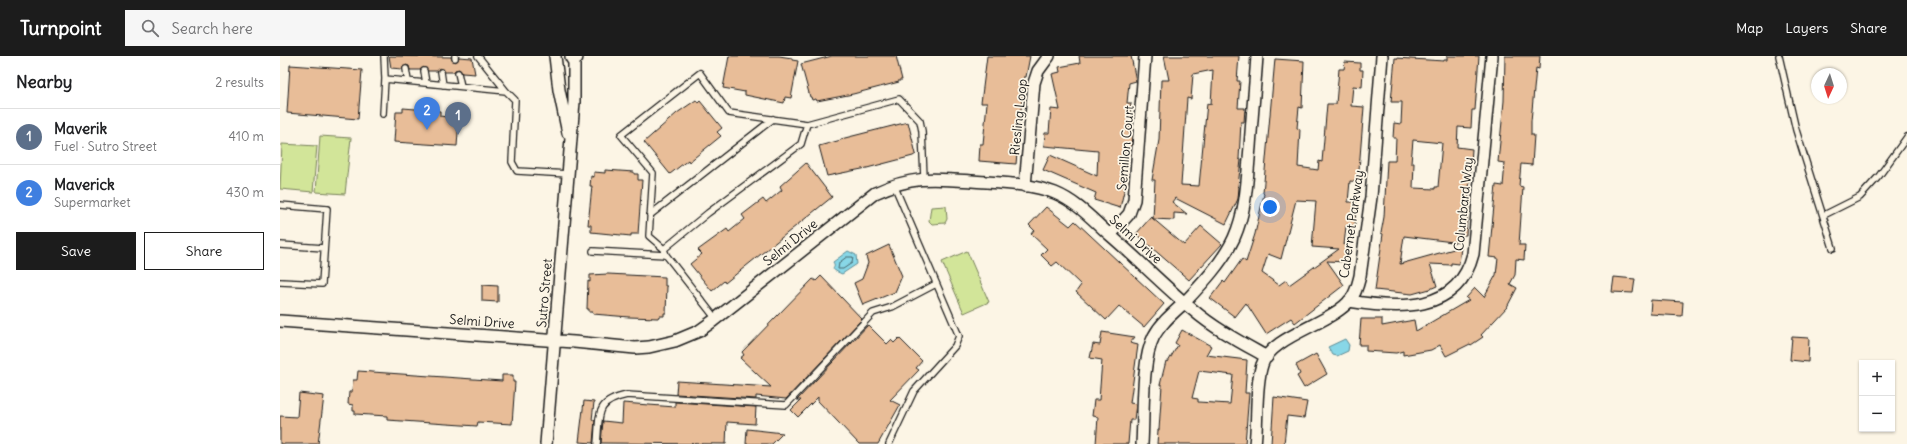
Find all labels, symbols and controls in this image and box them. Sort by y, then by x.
search box [125,10,405,46]
text: Turnpoint [20,16,101,40]
icon: search [139,17,161,39]
text: Search here [171,19,253,38]
text: Map [1736,19,1763,37]
text: Layers [1785,19,1828,37]
text: Share [1850,19,1887,37]
north arrow [1811,68,1847,104]
text: Nearby [16,71,72,93]
text: 2 results [215,74,264,91]
street label: Riesling Loop [1006,78,1031,156]
pin: 2 [414,97,440,130]
pin: 1 [445,102,471,135]
street label: Semillon Court [1113,104,1138,191]
text: Maverik [54,119,107,138]
text: 1 [26,128,32,145]
text: 410 m [228,128,264,145]
text: Fuel · Sutro Street [54,138,157,155]
street label: Columbard Way [1450,156,1477,252]
street label: Cabernet Parkway [1335,169,1368,279]
text: Maverick [54,175,115,194]
text: 2 [25,184,33,201]
text: 430 m [226,184,264,201]
text: Supermarket [54,194,131,211]
your location [1260,197,1280,217]
street label: Selmi Drive [1106,211,1166,268]
street label: Selmi Drive [760,215,821,270]
button: Save [16,232,136,270]
button: Share [144,232,264,270]
street label: Sutro Street [533,257,556,328]
street label: Selmi Drive [449,311,515,332]
map controls [1859,360,1895,432]
button: + [1859,360,1895,396]
button: − [1859,396,1895,432]

